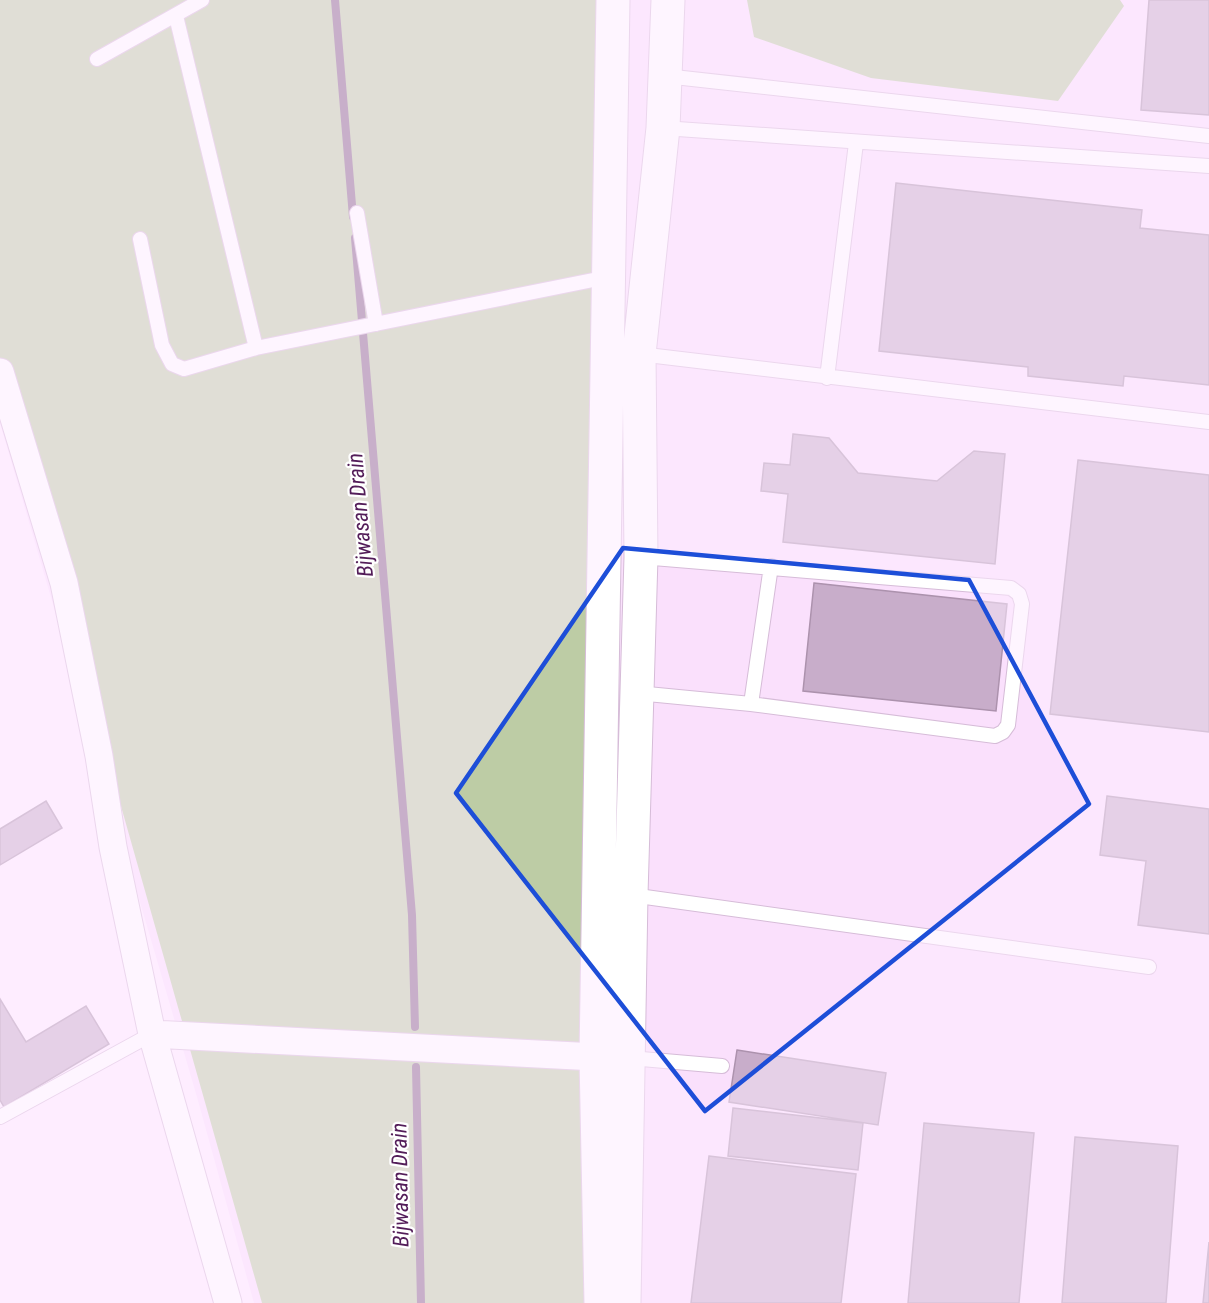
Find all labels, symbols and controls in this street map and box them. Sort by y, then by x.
water label: Bijwasan Drain [342,452,378,578]
water label: Bijwasan Drain [386,1123,414,1247]

